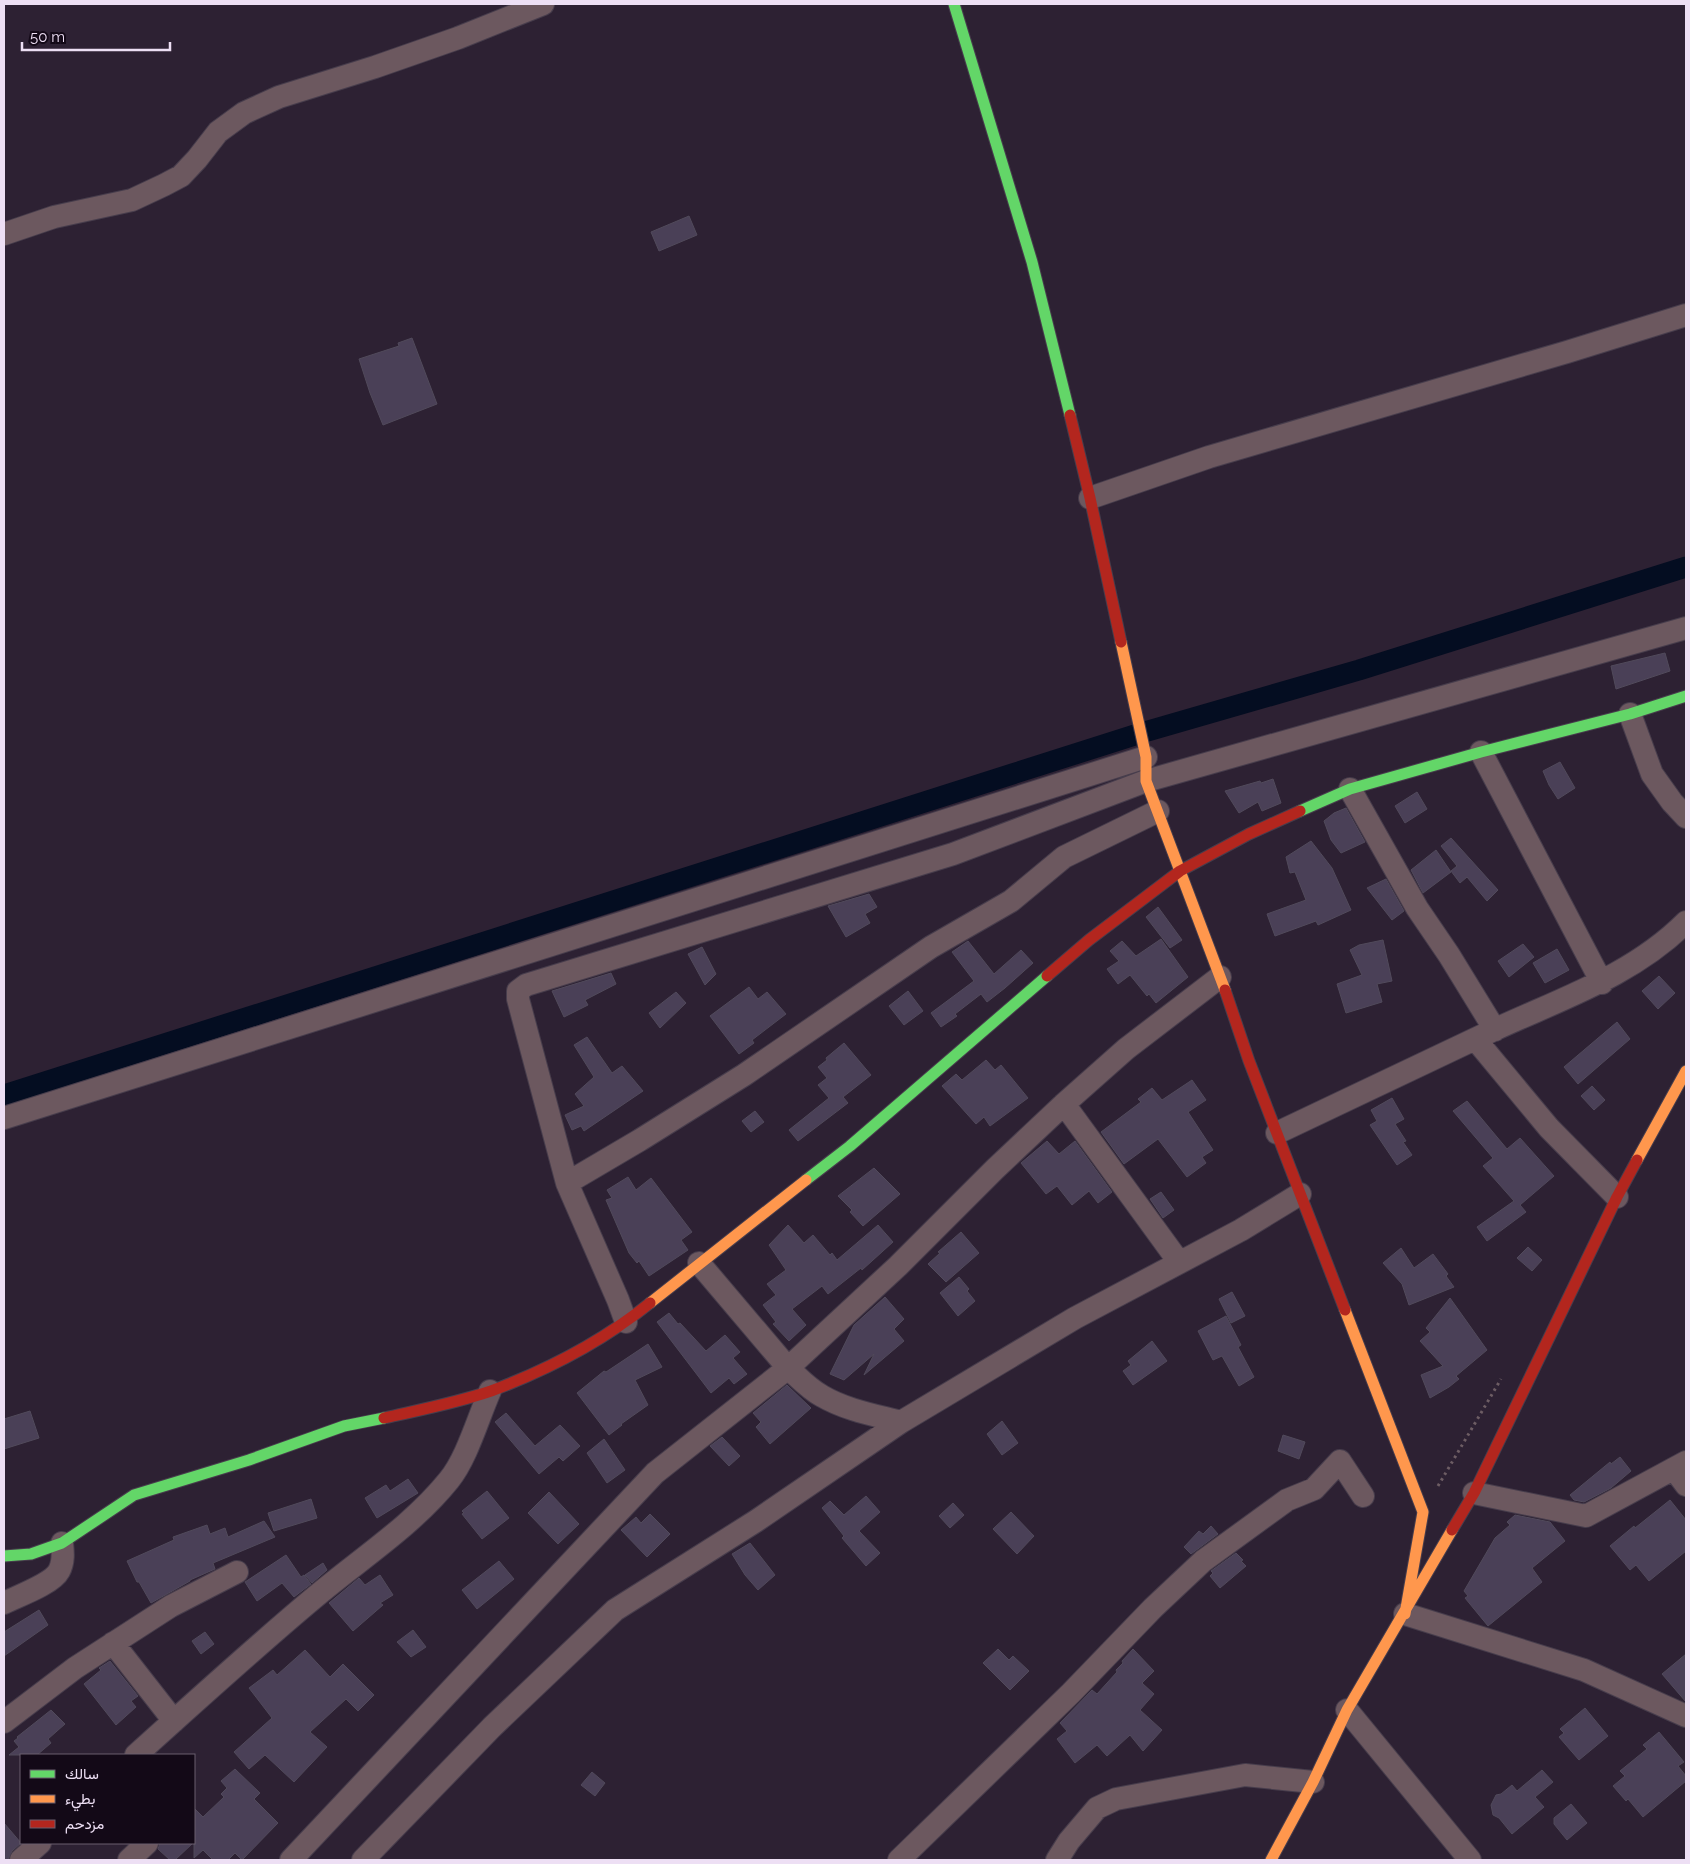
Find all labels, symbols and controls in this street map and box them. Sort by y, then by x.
scale bar [22,20,170,52]
text: 50 m [30,28,65,46]
legend [20,1754,195,1844]
text: سالك [65,1765,99,1783]
text: بطيء [65,1790,95,1812]
text: مزدحم [65,1815,104,1834]

